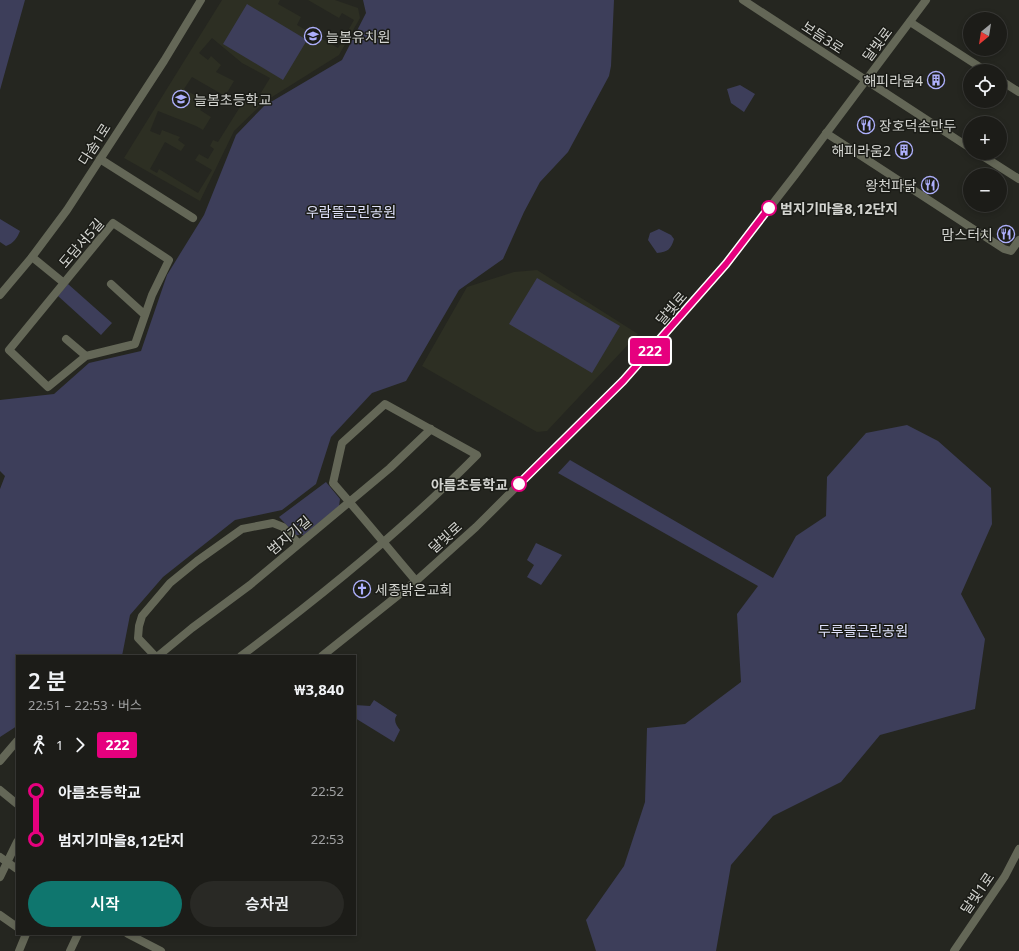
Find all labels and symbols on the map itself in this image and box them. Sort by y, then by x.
north arrow [963,12,1007,56]
street label: 보듬3로 [798,16,848,58]
street label: 달빛로 [858,23,896,65]
school or university icon: 늘봄유치원 [303,26,323,46]
place label: 늘봄유치원 [326,27,390,46]
building icon: 해피라움4 [926,70,946,90]
place label: 해피라움4 [863,71,923,90]
school or university icon: 늘봄초등학교 [171,89,191,109]
place label: 늘봄초등학교 [194,90,271,109]
restaurant icon: 장호덕손만두 [856,115,876,135]
place label: 장호덕손만두 [879,116,956,135]
street label: 다솜1로 [73,119,115,169]
building icon: 해피라움2 [894,140,914,160]
place label: 해피라움2 [831,141,891,160]
restaurant icon: 왕천파닭 [920,175,940,195]
place label: 왕천파닭 [865,176,917,195]
place label: 범지기마을8,12단지 [780,199,898,218]
marker: 범지기마을8,12단지 [761,200,777,216]
park label: 우람뜰근린공원 [306,202,396,221]
street label: 도담서5길 [54,214,108,272]
restaurant icon: 맘스터치 [996,224,1016,244]
place label: 맘스터치 [941,225,993,244]
street label: 달빛로 [651,287,691,329]
line badge: 222 [627,338,673,364]
place label: 아름초등학교 [431,475,508,494]
marker: 아름초등학교 [511,476,527,492]
street label: 범지기길 [263,511,315,559]
street label: 달빛로 [424,517,466,557]
church icon: 세종밝은교회 [352,579,372,599]
place label: 세종밝은교회 [375,580,452,599]
park label: 두루뜰근린공원 [818,621,908,640]
street label: 달빛1로 [956,868,998,918]

